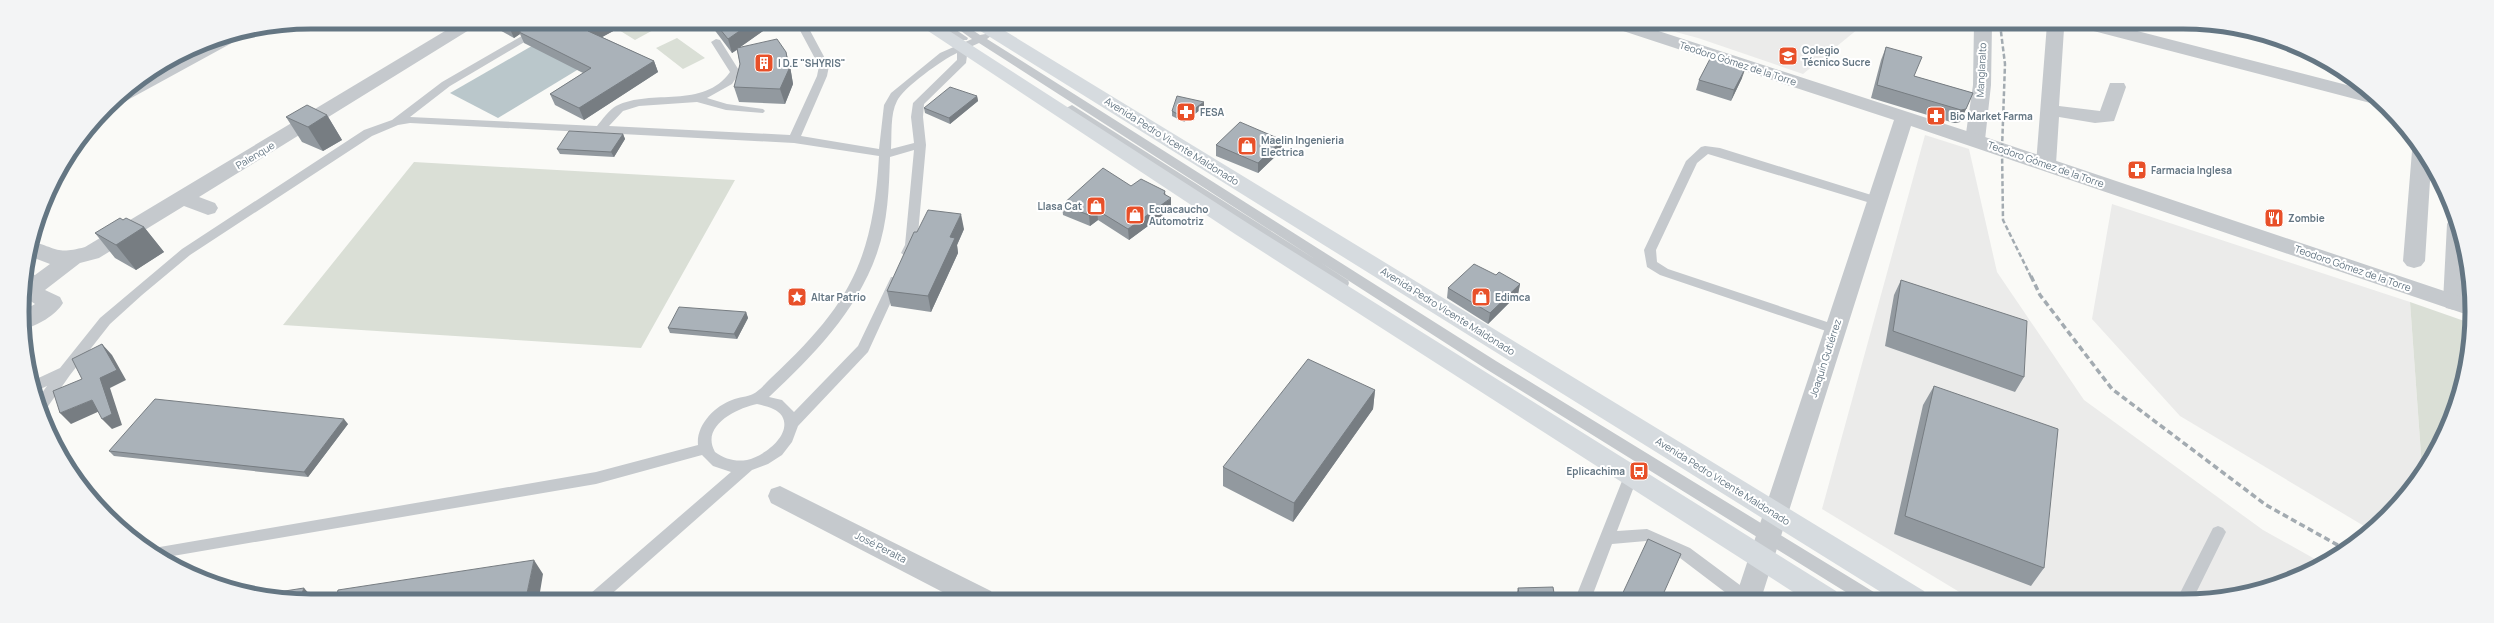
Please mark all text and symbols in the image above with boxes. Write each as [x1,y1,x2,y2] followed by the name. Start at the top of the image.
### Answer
[1678,37,1799,89] street label: Teodoro Gómez de la Torre
[1973,42,1989,98] street label: Manglaralto
[1802,43,1870,69] place label: Colegio Técnico Sucre
[1777,45,1799,67] school or university icon: Colegio Técnico Sucre
[753,52,775,74] building icon: I D.E "SHYRIS"
[778,56,845,70] place label: I D.E "SHYRIS"
[1102,94,1242,188] street label: Avenida Pedro Vicente Maldonado
[1175,101,1197,123] pharmacy icon: FESA
[1200,105,1225,119] place label: FESA
[1925,105,1947,127] pharmacy icon: Bio Market Farma
[1950,109,2033,123] place label: Bio Market Farma
[1261,133,1344,159] place label: Maelin Ingenieria Electrica
[1236,135,1258,157] shop icon: Maelin Ingenieria Electrica
[1986,137,2106,191] street label: Teodoro Gómez de la Torre
[233,138,277,172] street label: Palenque
[2126,159,2148,181] pharmacy icon: Farmacia Inglesa
[2151,163,2232,177] place label: Farmacia Inglesa
[1085,195,1107,217] shop icon: Llasa Cat
[1037,199,1082,213] place label: Llasa Cat
[1149,202,1209,228] place label: Ecuacaucho Automotriz
[1124,204,1146,226] shop icon: Ecuacaucho Automotriz
[2263,207,2285,229] restaurant icon: Zombie
[2288,211,2325,225] place label: Zombie
[2293,241,2413,295] street label: Teodoro Gómez de la Torre
[1378,264,1518,358] street label: Avenida Pedro Vicente Maldonado
[786,286,808,308] place icon: Altar Patrio
[1470,286,1492,308] shop icon: Edimca
[811,290,866,304] place label: Altar Patrio
[1495,290,1530,304] place label: Edimca
[1806,317,1844,399] street label: Joaquín Gutiérrez
[1653,434,1793,528] street label: Avenida Pedro Vicente Maldonado
[1628,460,1650,482] bus stop icon: Eplicachima
[1566,464,1625,478] place label: Eplicachima
[853,528,909,566] street label: José Peralta

